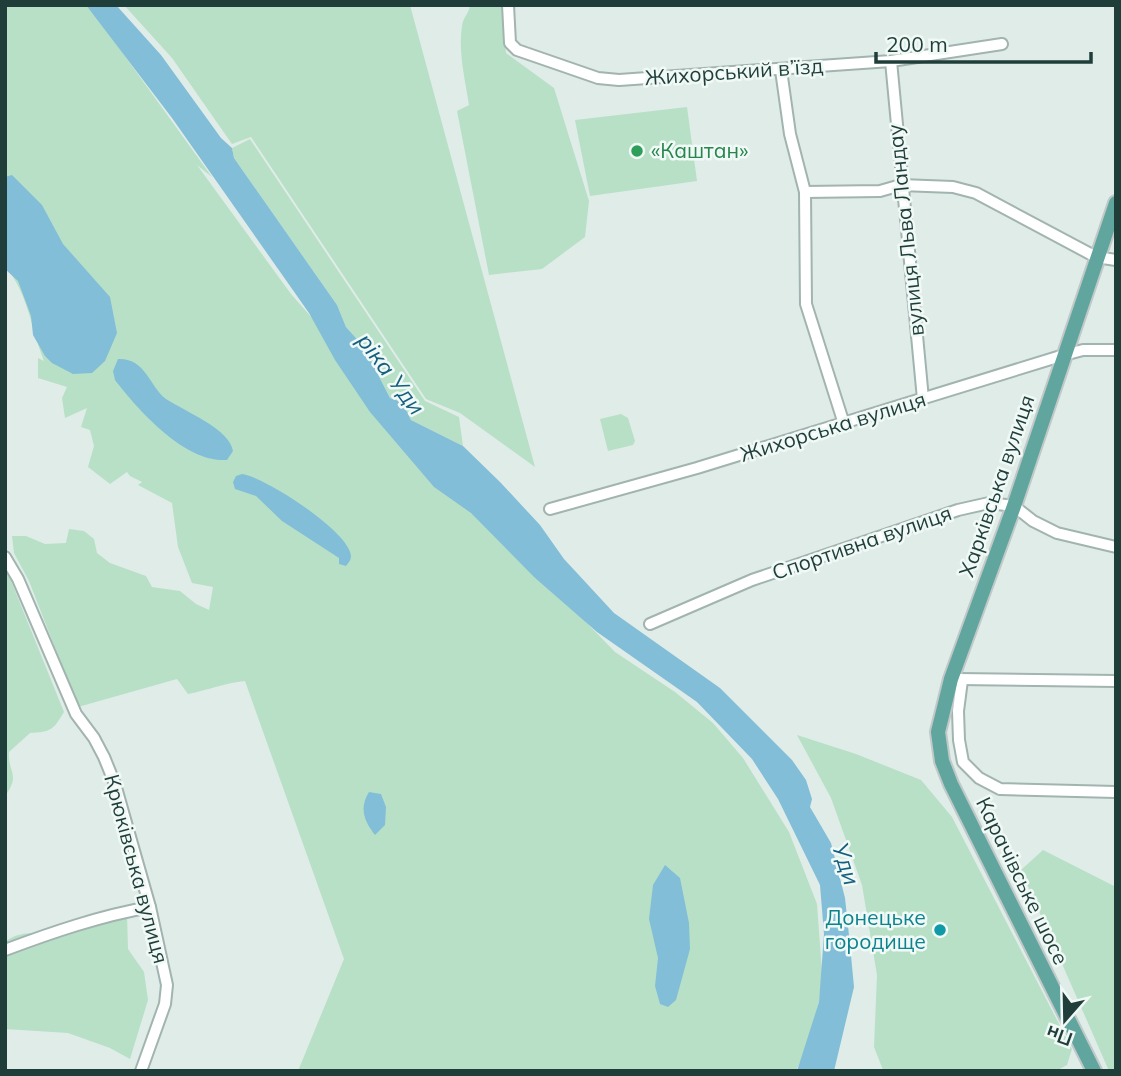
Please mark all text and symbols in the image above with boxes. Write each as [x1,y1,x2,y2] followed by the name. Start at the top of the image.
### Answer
[876,21,1091,65] scale bar
[886,31,948,57] text: 200 m
[644,52,824,90] street label: Жихорський в’їзд
[881,123,929,337] street label: вулиця Льва Ландау
[651,137,748,163] place label: «Каштан»
[629,143,645,159] marker: «Каштан»
[351,327,432,420] water label: ріка Уди
[737,385,929,467] street label: Жихорська вулиця
[953,391,1039,580] street label: Харківська вулиця
[769,499,955,585] street label: Спортивна вулиця
[99,771,175,966] street label: Крюківська вулиця
[971,793,1075,969] street label: Карачівське шосе
[826,839,867,889] water label: Уди
[825,904,926,954] place label: Донецьке городище
[932,922,948,938] marker: Донецьке городище
[1030,985,1100,1055] north arrow
[1043,1020,1076,1052] text: Пн

